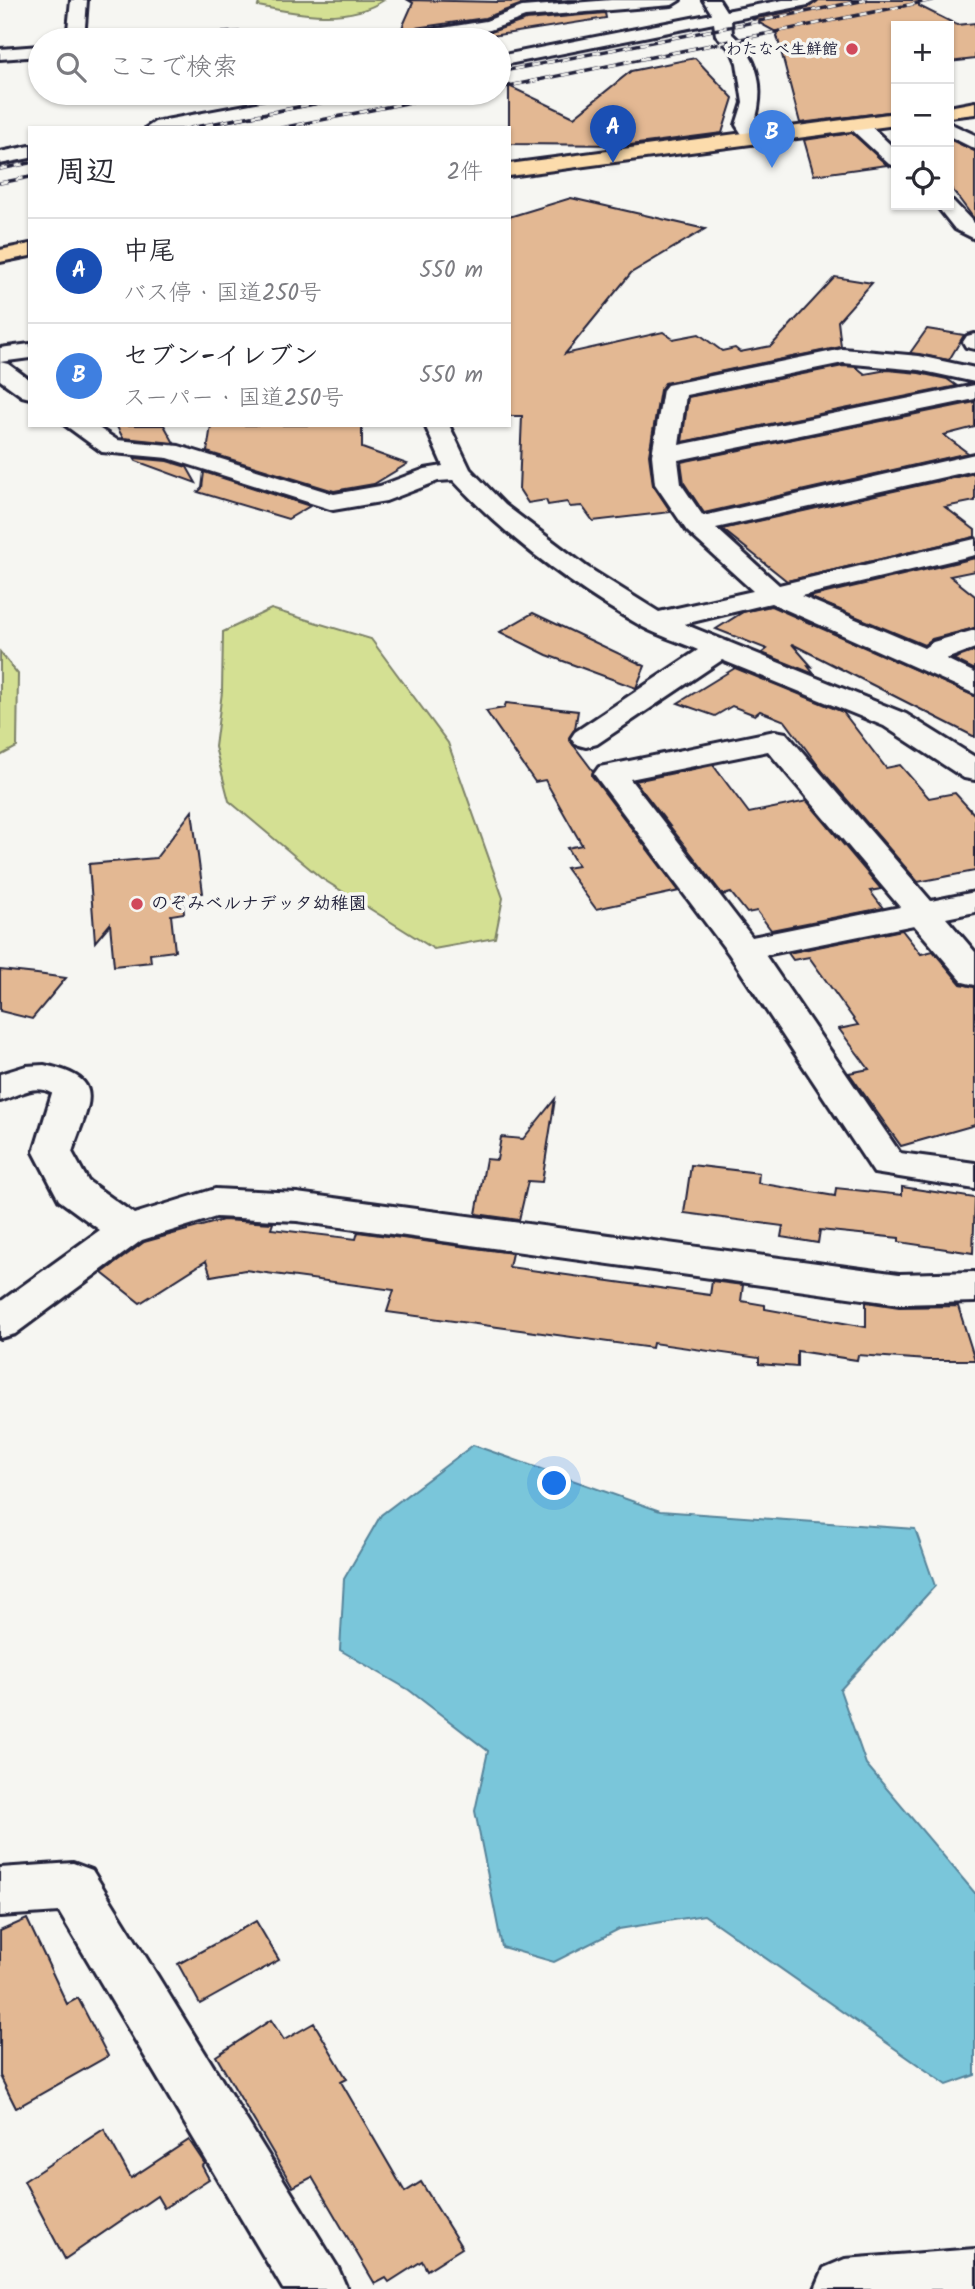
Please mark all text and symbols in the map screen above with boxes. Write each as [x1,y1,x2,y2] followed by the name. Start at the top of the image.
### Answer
[891,21,954,210] map controls
[891,21,954,84] button: +
[28,28,511,105] search box
[726,37,838,62] place label: わたなべ生鮮館
[844,41,860,57] marker: わたなべ生鮮館
[108,47,238,89] text: ここで検索
[52,48,90,86] icon: search
[891,84,954,147] button: −
[590,105,636,163] pin: A
[749,110,795,168] pin: B
[891,147,954,210] button: locate
[56,149,116,197] text: 周辺
[447,155,483,191] text: 2件
[123,231,175,273] text: 中尾
[72,253,86,289] text: A
[419,253,483,289] text: 550 m
[123,276,322,312] text: バス停 · 国道250号
[123,336,319,378] text: セブン-イレブン
[72,358,86,394] text: B
[419,358,483,394] text: 550 m
[123,381,344,417] text: スーパー · 国道250号
[151,890,367,919] place label: のぞみベルナデッタ幼稚園
[129,896,145,912] marker: のぞみベルナデッタ幼稚園
[537,1466,571,1500] your location

